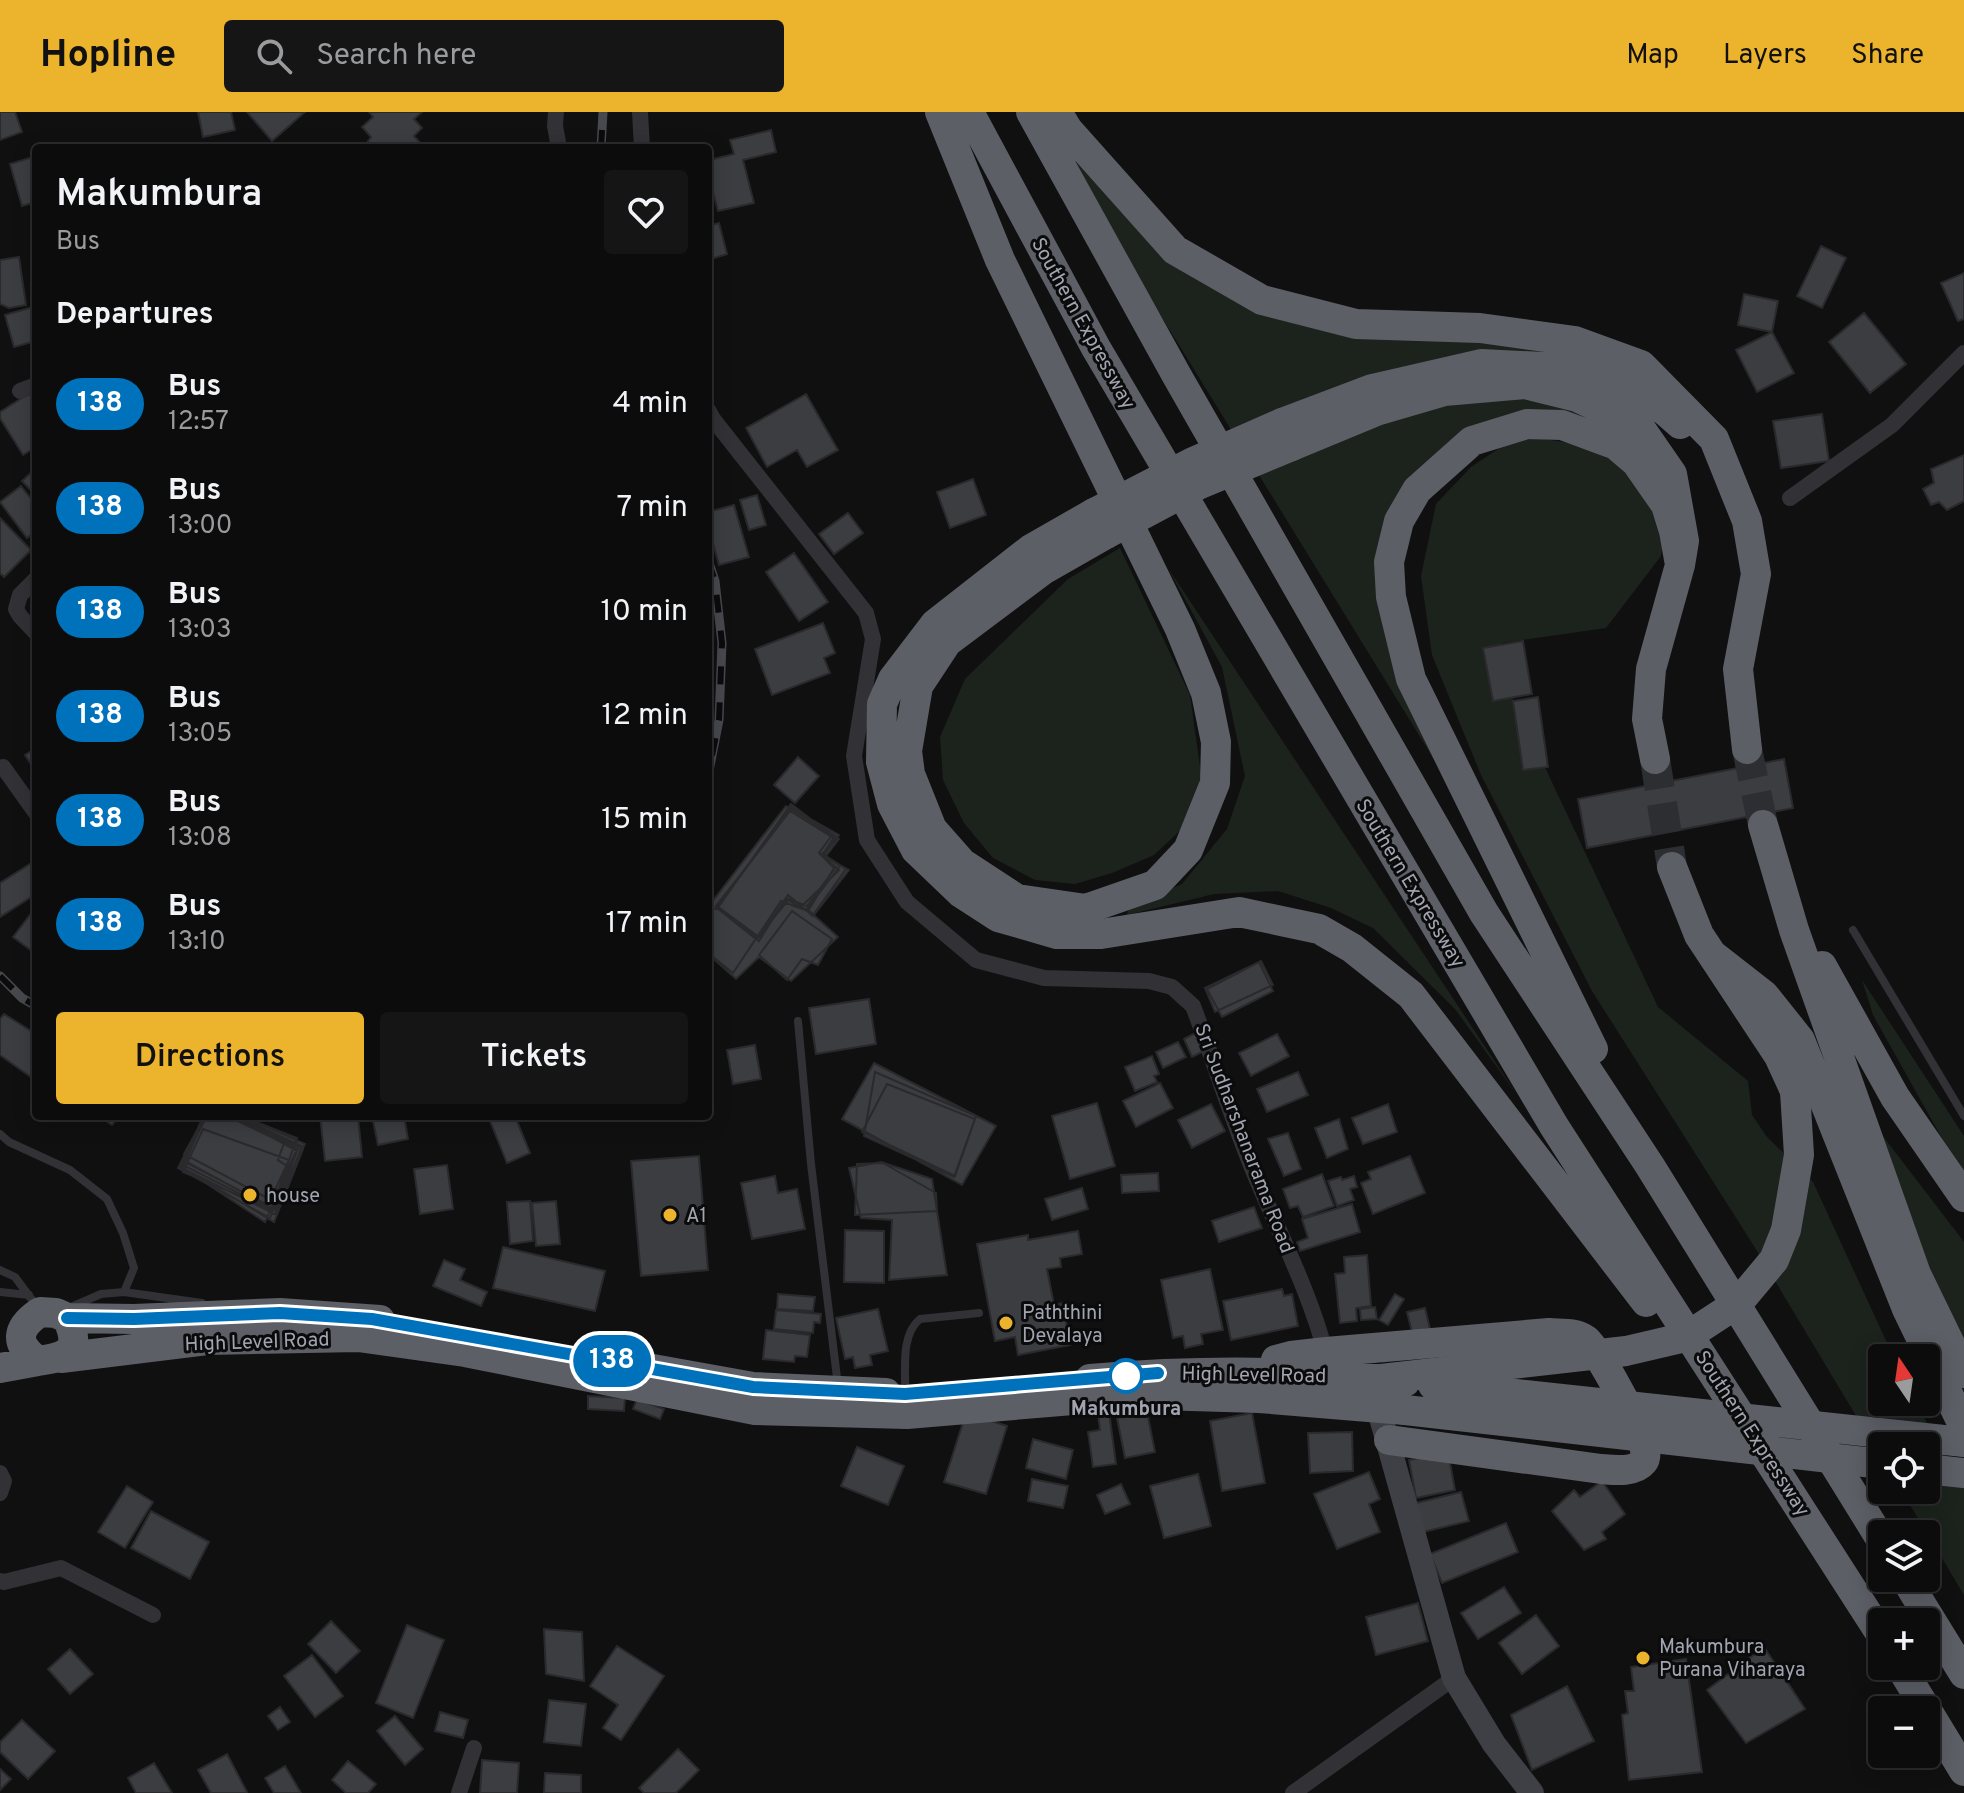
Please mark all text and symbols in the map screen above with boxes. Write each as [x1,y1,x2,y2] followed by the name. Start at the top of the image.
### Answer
[224,20,784,92] search box
[40,32,176,81] text: Hopline
[252,34,296,78] icon: search
[316,38,477,75] text: Search here
[1626,38,1679,74] text: Map
[1723,38,1807,74] text: Layers
[1851,38,1924,74] text: Share
[604,170,688,254] button: heart
[56,171,262,220] text: Makumbura
[56,226,100,259] text: Bus
[1024,233,1140,414] street label: Southern Expressway
[56,297,214,334] text: Departures
[168,369,221,406] text: Bus
[77,386,123,422] text: 138
[612,386,688,423] text: 4 min
[168,406,229,439] text: 12:57
[168,473,221,510] text: Bus
[77,490,123,526] text: 138
[617,490,688,527] text: 7 min
[168,510,232,543] text: 13:00
[168,577,221,614] text: Bus
[77,594,123,630] text: 138
[601,594,688,631] text: 10 min
[168,614,232,647] text: 13:03
[168,681,221,718] text: Bus
[77,698,123,734] text: 138
[601,698,688,735] text: 12 min
[168,718,232,751] text: 13:05
[168,785,221,822] text: Bus
[1349,795,1470,973] street label: Southern Expressway
[77,802,123,838] text: 138
[601,802,688,839] text: 15 min
[168,822,232,855] text: 13:08
[168,889,221,926] text: Bus
[77,906,123,942] text: 138
[605,906,688,943] text: 17 min
[168,926,226,959] text: 13:10
[56,1012,364,1104] button: Directions
[380,1012,688,1104] button: Tickets
[1187,1020,1299,1257] street label: Sri Sudharshanarama Road
[266,1184,320,1210] place label: house
[241,1186,259,1204] marker: house
[686,1204,707,1230] place label: A1
[661,1206,679,1224] marker: A1
[1022,1301,1103,1350] place label: Paththini Devalaya
[997,1314,1015,1332] marker: Paththini Devalaya
[184,1327,330,1359] street label: High Level Road
[566,1335,658,1387] line badge: 138
[589,1343,635,1379] text: 138
[1868,1344,1940,1416] north arrow
[1868,1344,1940,1768] map controls
[1688,1346,1815,1522] street label: Southern Expressway
[1109,1359,1143,1393] marker: Makumbura
[1181,1362,1327,1390] street label: High Level Road
[1071,1397,1181,1423] place label: Makumbura
[1868,1432,1940,1504] button: locate
[1868,1520,1940,1592] button: layers
[1868,1608,1940,1680] button: +
[1659,1635,1805,1684] place label: Makumbura Purana Viharaya
[1634,1649,1652,1667] marker: Makumbura Purana Viharaya
[1868,1696,1940,1768] button: −

